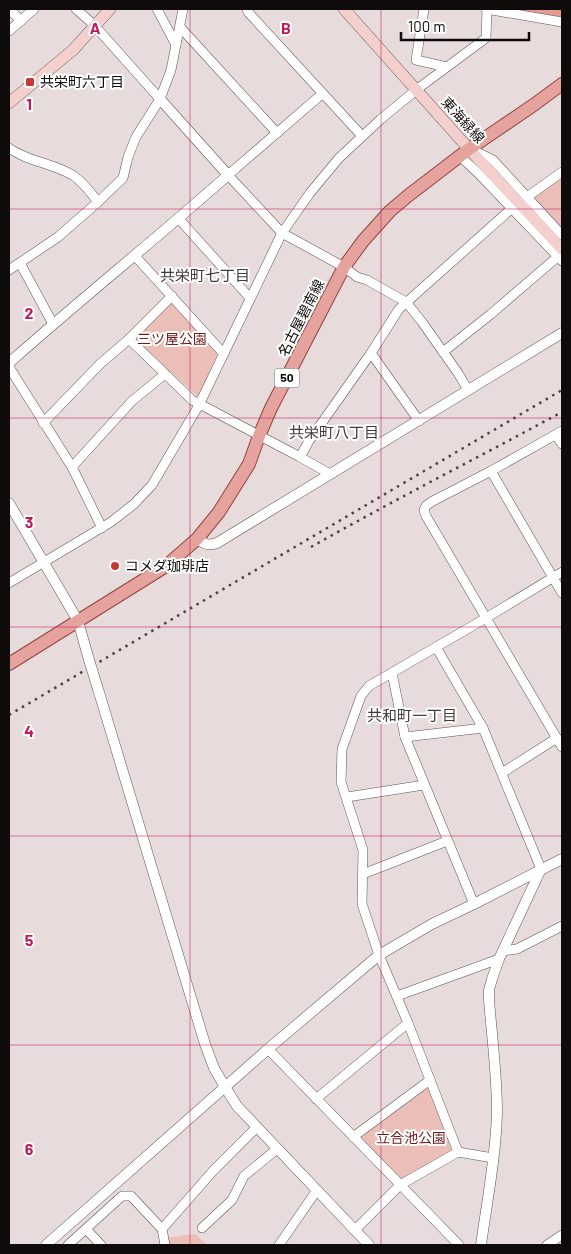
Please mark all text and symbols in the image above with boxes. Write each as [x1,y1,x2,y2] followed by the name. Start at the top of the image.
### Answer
[401,10,528,42] scale bar
[408,17,446,35] text: 100 m
[90,18,101,37] text: A
[281,18,291,37] text: B
[40,73,124,90] place label: 共栄町六丁目
[24,76,36,88] marker: 共栄町六丁目
[438,93,488,146] street label: 東海緑線
[26,94,32,113] text: 1
[160,266,250,284] district label: 共栄町七丁目
[274,276,327,359] street label: 名古屋碧南線
[25,303,34,322] text: 2
[137,330,207,347] park label: 三ツ屋公園
[274,368,300,388] road number: 50
[289,423,379,441] district label: 共栄町八丁目
[25,512,33,531] text: 3
[125,557,209,574] place label: コメダ珈琲店
[109,560,121,572] marker: コメダ珈琲店
[367,706,457,724] district label: 共和町一丁目
[24,721,34,740] text: 4
[25,930,34,949] text: 5
[376,1129,446,1146] park label: 立合池公園
[25,1139,34,1158] text: 6

